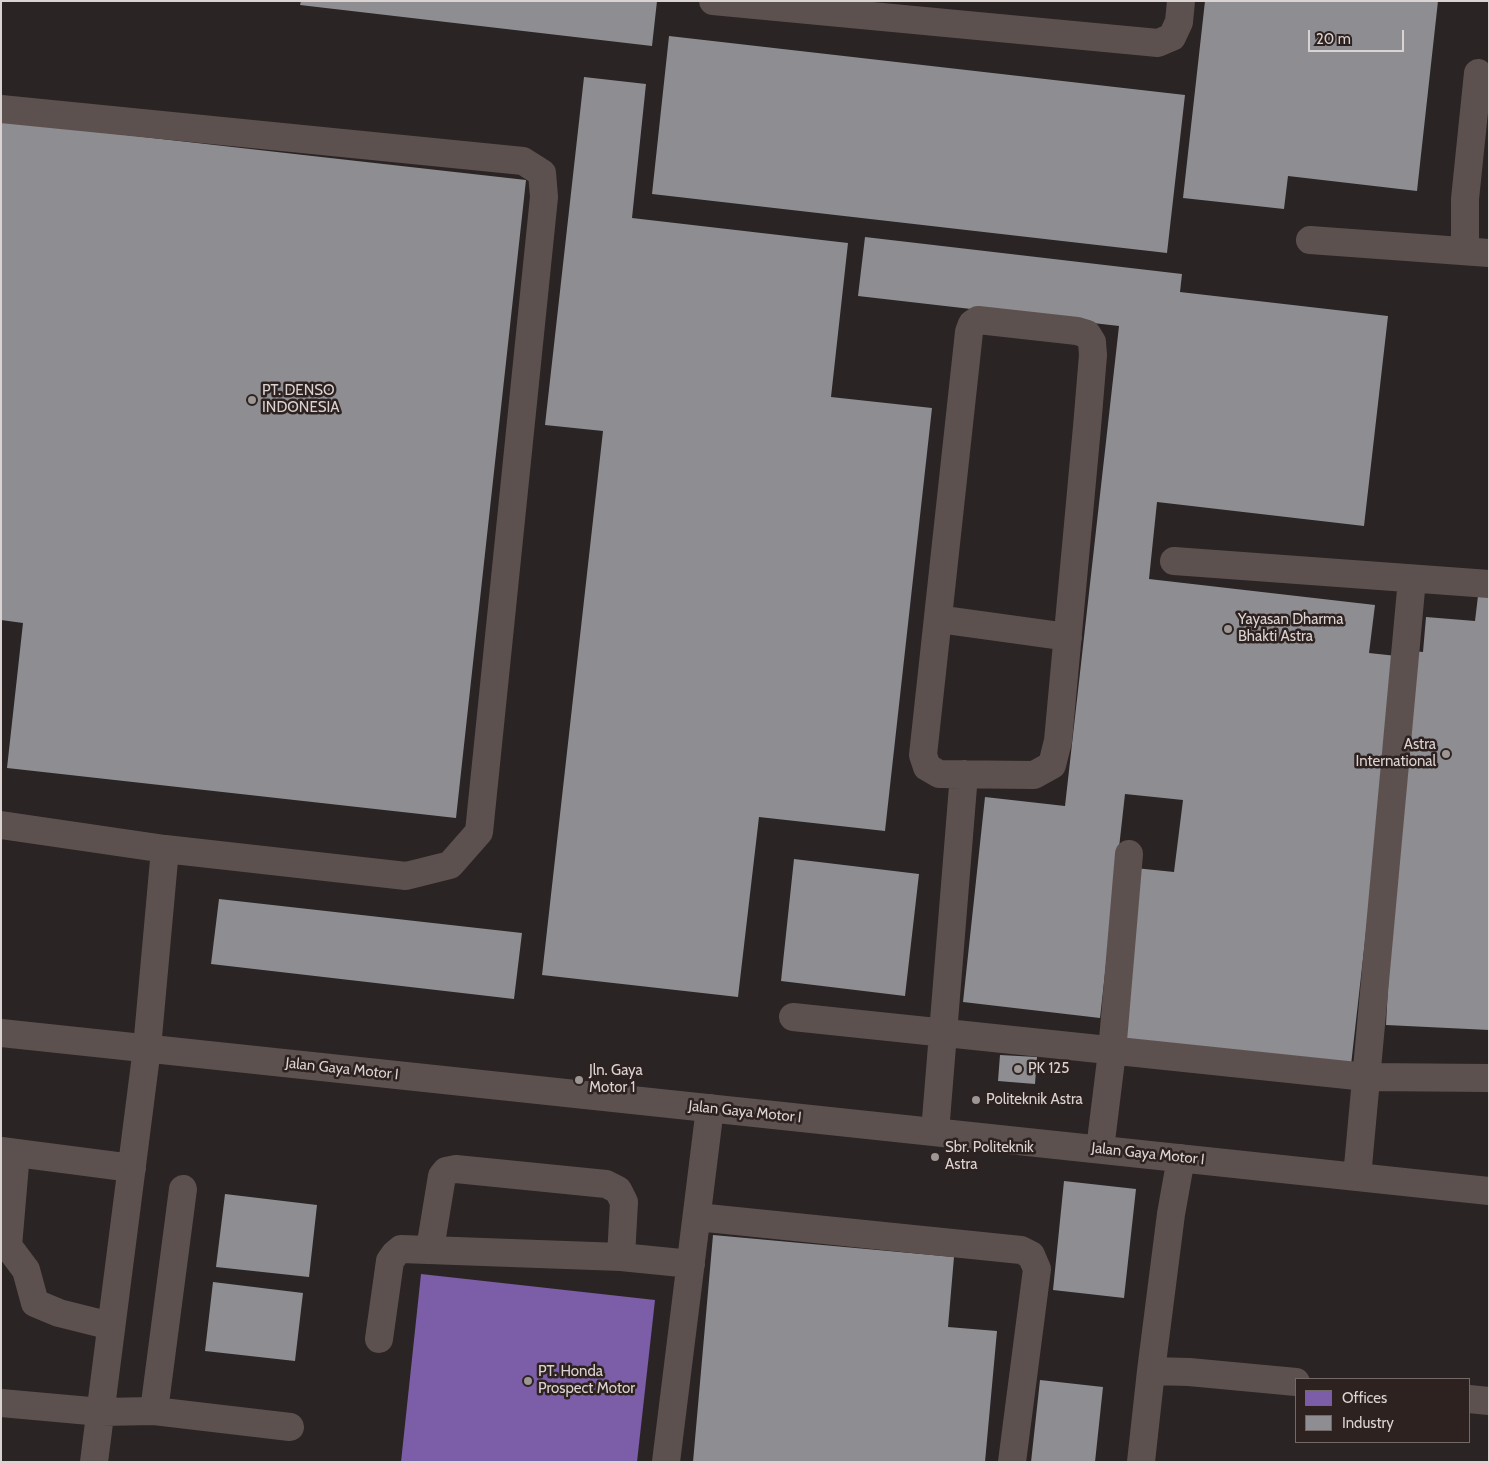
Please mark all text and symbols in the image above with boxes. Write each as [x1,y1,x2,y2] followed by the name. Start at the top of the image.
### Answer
[1310,20,1406,52] scale bar
[1316,30,1351,48] text: 20 m
[262,382,340,417] place label: PT. DENSO INDONESIA
[246,394,258,406] marker: PT. DENSO INDONESIA
[1238,611,1343,646] place label: Yayasan Dharma Bhakti Astra
[1222,623,1234,635] marker: Yayasan Dharma Bhakti Astra
[1356,736,1436,771] place label: Astra International
[1440,748,1452,760] marker: Astra International
[284,1054,400,1084] street label: Jalan Gaya Motor I
[1028,1060,1069,1078] place label: PK 125
[589,1062,643,1097] place label: Jln. Gaya Motor 1
[1012,1063,1024,1075] marker: PK 125
[573,1074,585,1086] marker: Jln. Gaya Motor 1
[986,1091,1083,1109] place label: Politeknik Astra
[970,1094,982,1106] marker: Politeknik Astra
[687,1097,803,1127] street label: Jalan Gaya Motor I
[945,1139,1034,1174] place label: Sbr. Politeknik Astra
[1090,1139,1206,1169] street label: Jalan Gaya Motor I
[929,1151,941,1163] marker: Sbr. Politeknik Astra
[538,1363,635,1398] place label: PT. Honda Prospect Motor
[522,1375,534,1387] marker: PT. Honda Prospect Motor
[1295,1378,1470,1443] legend
[1342,1389,1387,1407] text: Offices
[1342,1414,1394,1432] text: Industry

